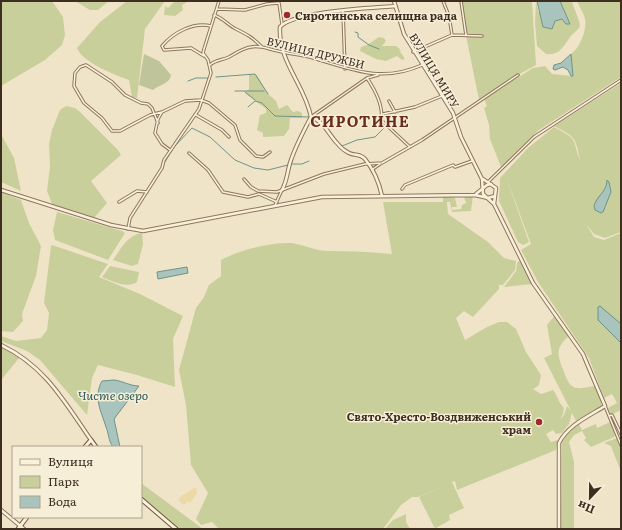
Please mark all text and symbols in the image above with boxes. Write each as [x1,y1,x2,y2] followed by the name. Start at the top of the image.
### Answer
[295,7,458,23] place label: Сиротинська селищна рада
[282,10,292,20] marker: Сиротинська селищна рада
[406,29,464,111] street label: ВУЛИЦЯ МИРУ
[265,32,367,72] street label: ВУЛИЦЯ ДРУЖБИ
[310,109,410,132] district label: СИРОТИНЕ
[78,386,148,404] water label: Чисте озеро
[347,408,531,437] place label: Свято-Хресто-Воздвиженський храм
[534,417,544,427] marker: Свято-Хресто-Воздвиженський храм
[12,446,142,518] legend
[48,452,93,470] text: Вулиця
[48,472,79,490] text: Парк
[570,478,610,518] north arrow
[48,492,77,510] text: Вода
[575,497,597,519] text: Пн

